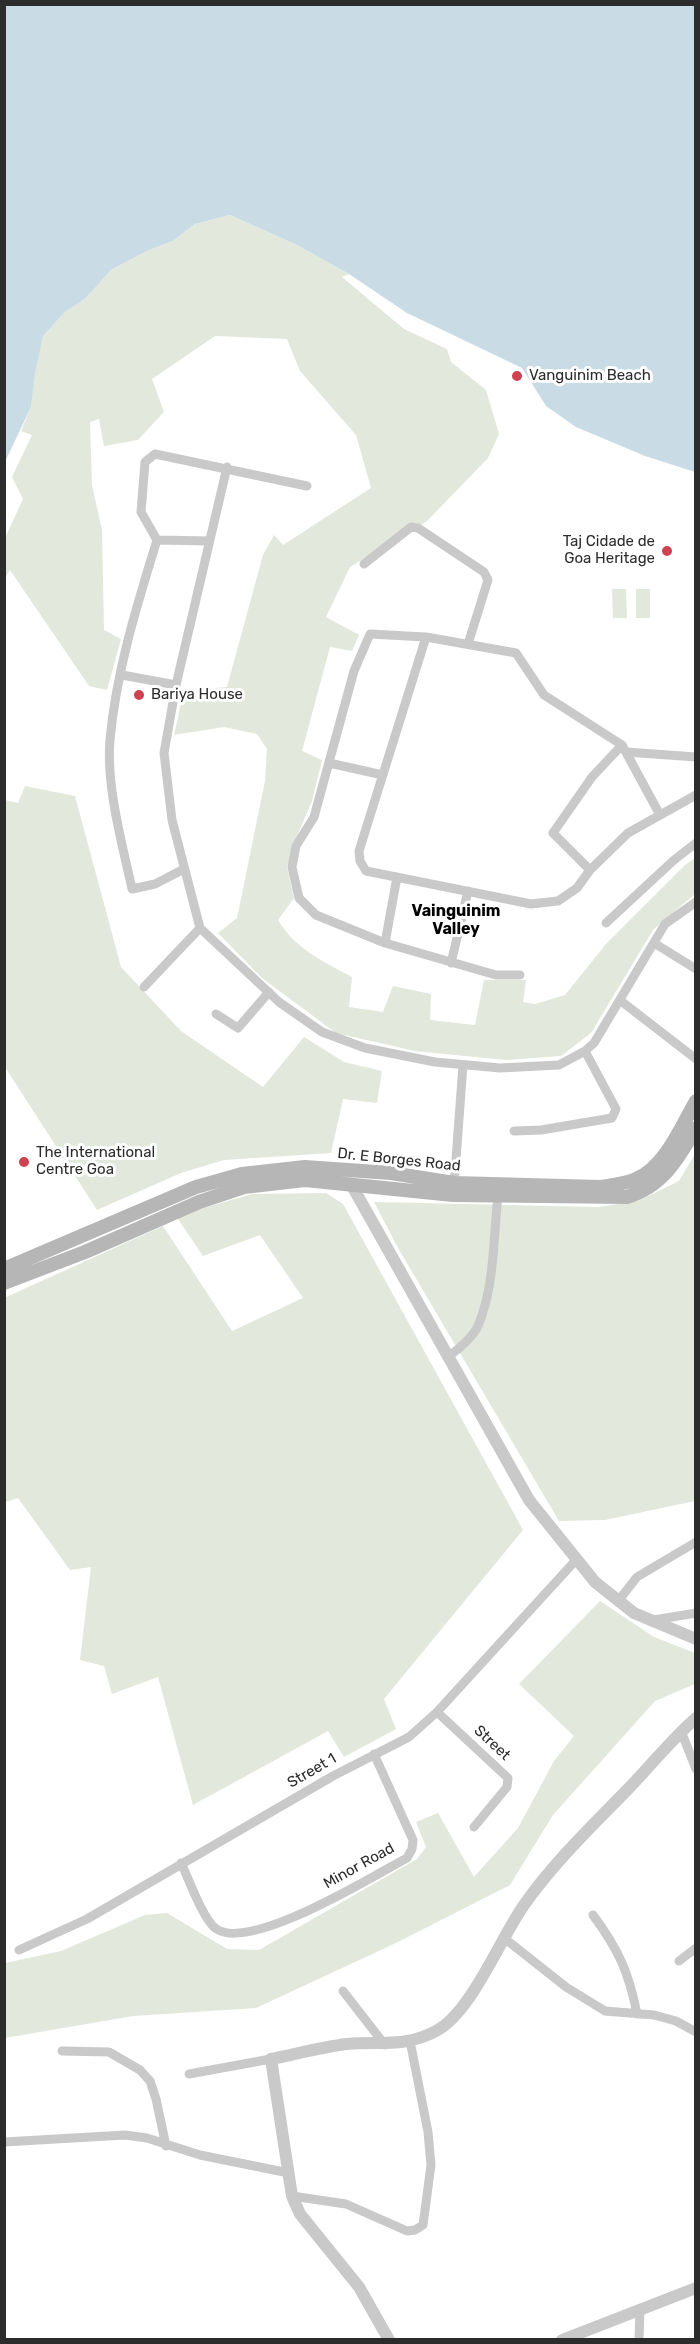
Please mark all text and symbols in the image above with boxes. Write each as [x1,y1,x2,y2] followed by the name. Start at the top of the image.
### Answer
[529,367,651,385] place label: Vanguinim Beach
[510,369,524,383] marker: Vanguinim Beach
[563,533,655,568] place label: Taj Cidade de Goa Heritage
[660,544,674,558] marker: Taj Cidade de Goa Heritage
[151,686,243,704] place label: Bariya House
[132,688,146,702] marker: Bariya House
[412,901,500,939] district label: Vainguinim Valley
[36,1144,155,1179] place label: The International Centre Goa
[336,1145,462,1175] street label: Dr. E Borges Road
[17,1155,31,1169] marker: The International Centre Goa
[470,1722,514,1764] street label: Street
[284,1750,340,1792] street label: Street 1
[320,1839,398,1893] street label: Minor Road

